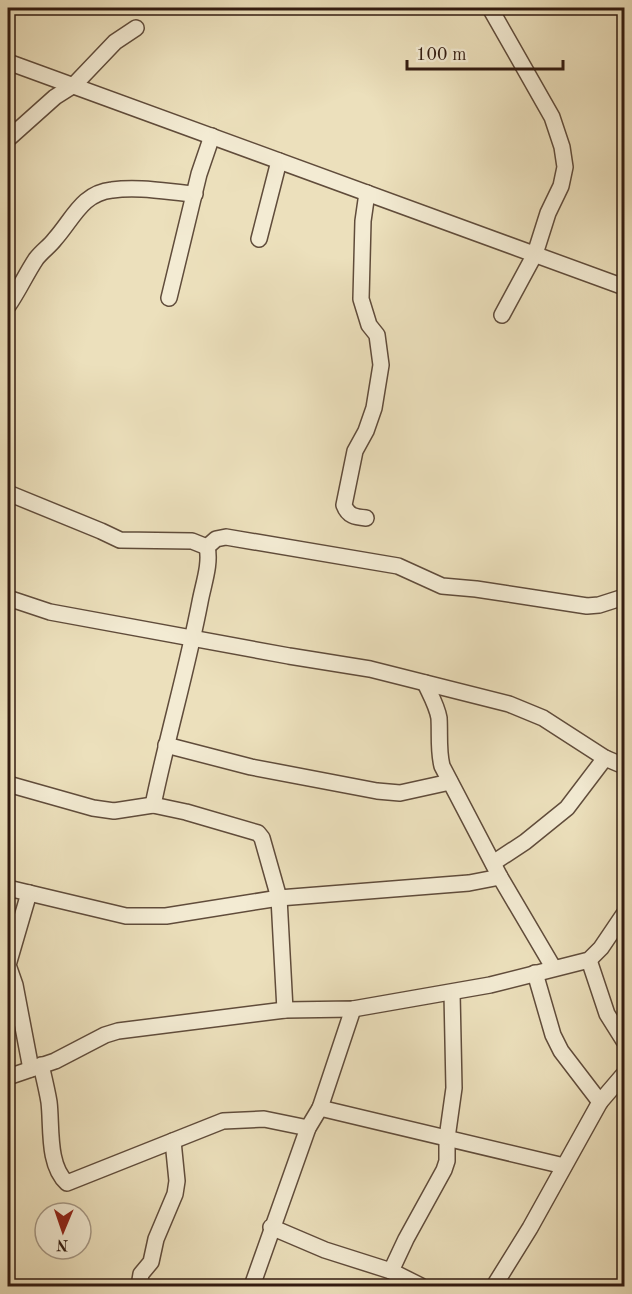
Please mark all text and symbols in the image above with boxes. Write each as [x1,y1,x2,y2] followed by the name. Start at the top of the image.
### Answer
[407,33,563,71] scale bar
[416,46,467,64] text: 100 m
[33,1201,93,1261] north arrow
[55,1236,69,1252] text: N

